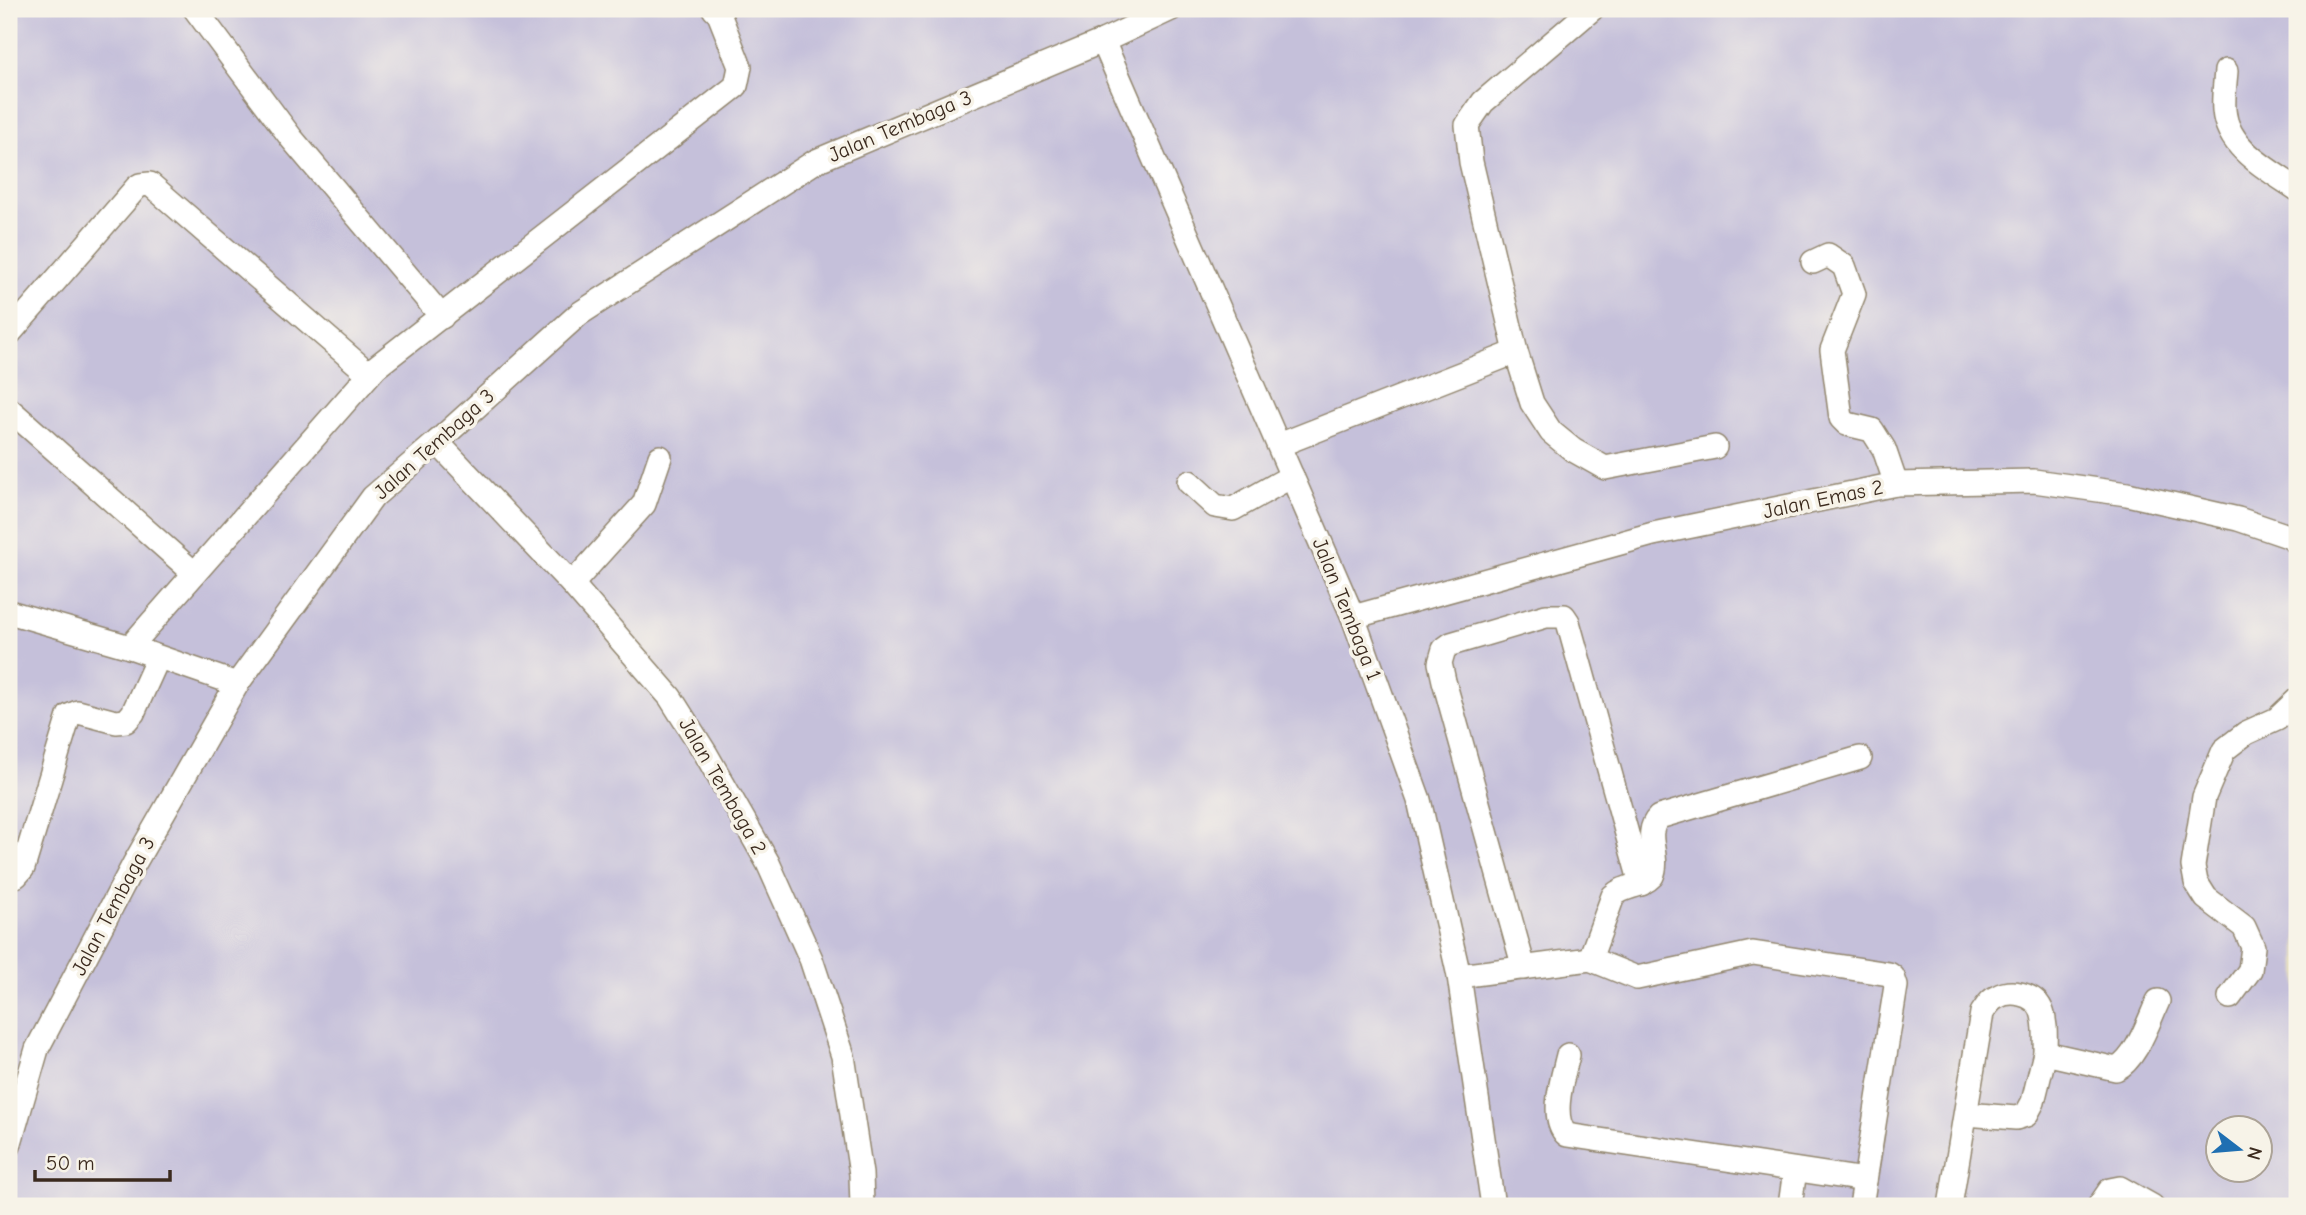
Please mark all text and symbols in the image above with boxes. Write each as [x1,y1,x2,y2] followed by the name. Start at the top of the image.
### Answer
[825,85,975,167] street label: Jalan Tembaga 3
[369,384,499,504] street label: Jalan Tembaga 3
[1761,475,1885,523] street label: Jalan Emas 2
[1308,534,1386,684] street label: Jalan Tembaga 1
[674,713,772,859] street label: Jalan Tembaga 2
[66,833,160,979] street label: Jalan Tembaga 3
[2204,1114,2274,1184] north arrow
[35,1138,170,1182] scale bar
[2242,1144,2267,1162] text: N
[46,1151,95,1175] text: 50 m

